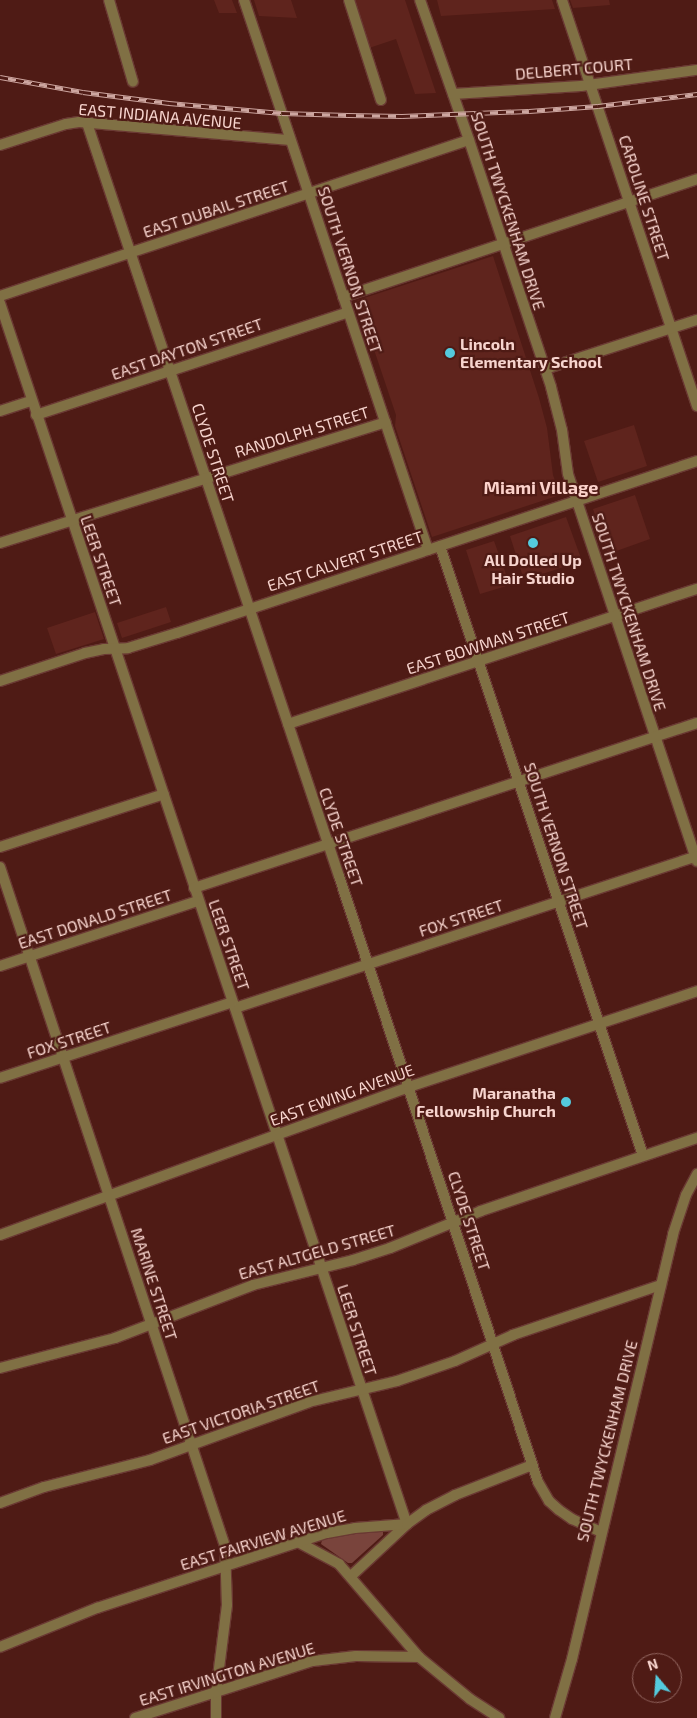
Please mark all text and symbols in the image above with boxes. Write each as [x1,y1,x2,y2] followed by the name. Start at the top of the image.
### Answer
[514,54,634,84] street label: DELBERT COURT
[77,99,243,133] street label: EAST INDIANA AVENUE
[467,109,549,313] street label: SOUTH TWYCKENHAM DRIVE
[615,133,673,263] street label: CAROLINE STREET
[140,176,292,242] street label: EAST DUBAIL STREET
[314,184,386,356] street label: SOUTH VERNON STREET
[108,314,266,384] street label: EAST DAYTON STREET
[460,334,603,372] place label: Lincoln Elementary School
[444,347,456,359] marker: Lincoln Elementary School
[188,401,238,505] street label: CLYDE STREET
[232,402,372,462] street label: RANDOLPH STREET
[483,476,599,498] district label: Miami Village
[588,510,670,714] street label: SOUTH TWYCKENHAM DRIVE
[76,513,126,609] street label: LEER STREET
[264,527,426,595] street label: EAST CALVERT STREET
[527,537,539,549] marker: All Dolled Up Hair Studio
[484,550,582,588] place label: All Dolled Up Hair Studio
[404,607,572,679] street label: EAST BOWMAN STREET
[520,760,592,932] street label: SOUTH VERNON STREET
[315,785,367,889] street label: CLYDE STREET
[15,885,175,953] street label: EAST DONALD STREET
[416,895,506,941] street label: FOX STREET
[204,897,254,993] street label: LEER STREET
[24,1017,114,1063] street label: FOX STREET
[267,1060,417,1130] street label: EAST EWING AVENUE
[416,1083,556,1121] place label: Maranatha Fellowship Church
[560,1096,572,1108] marker: Maranatha Fellowship Church
[444,1169,494,1273] street label: CLYDE STREET
[236,1220,398,1284] street label: EAST ALTGELD STREET
[127,1225,181,1343] street label: MARINE STREET
[333,1282,381,1378] street label: LEER STREET
[573,1338,641,1544] street label: SOUTH TWYCKENHAM DRIVE
[159,1376,323,1448] street label: EAST VICTORIA STREET
[177,1506,349,1574] street label: EAST FAIRVIEW AVENUE
[136,1638,318,1710] street label: EAST IRVINGTON AVENUE
[632,1653,682,1703] north arrow
[645,1655,660,1674] text: N

